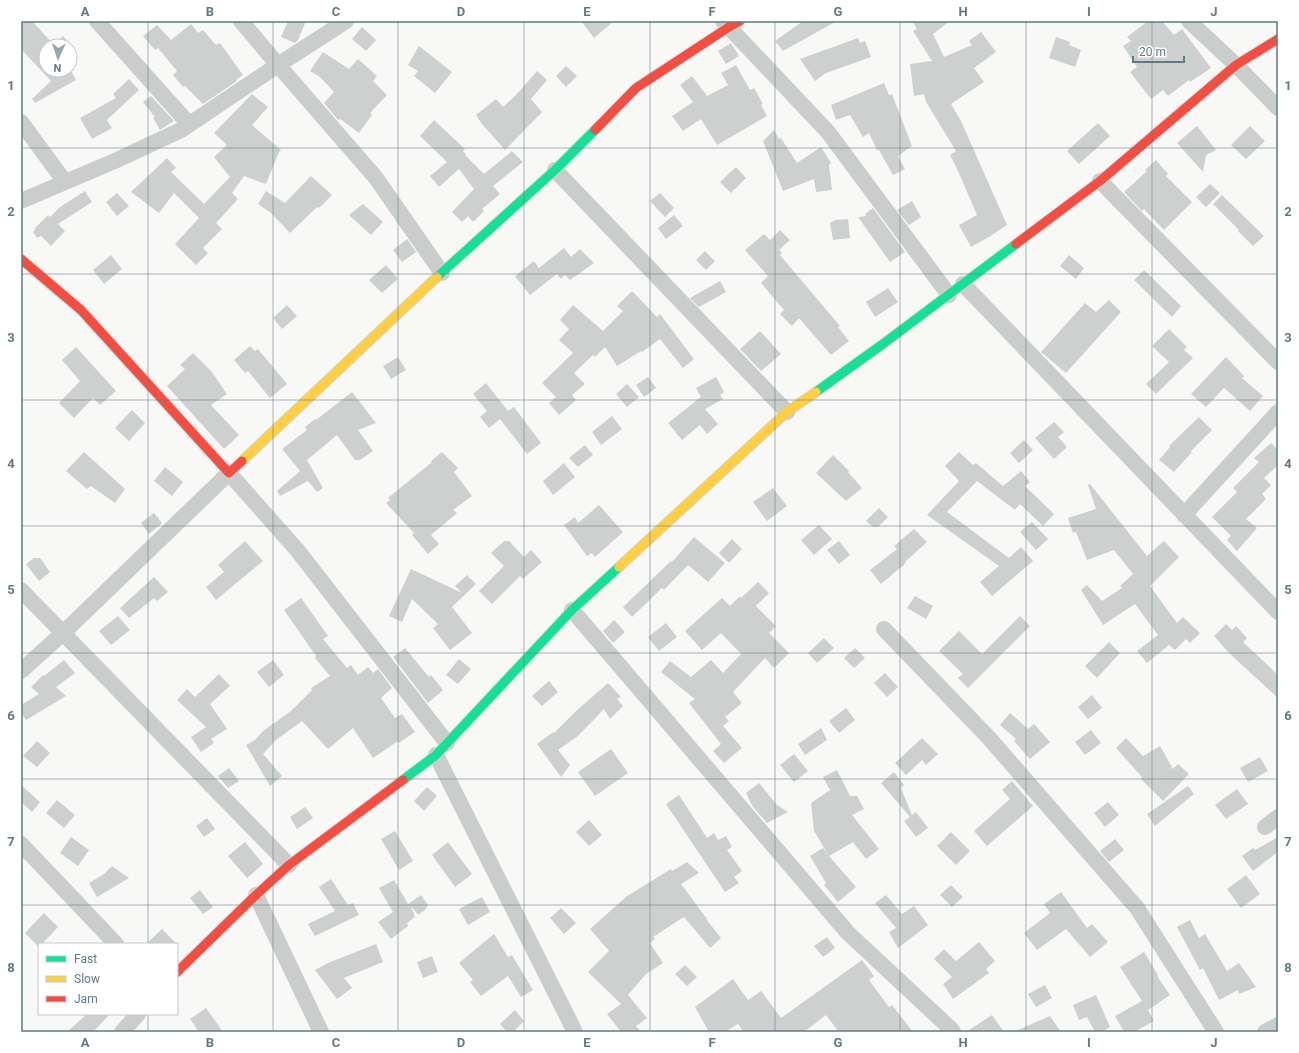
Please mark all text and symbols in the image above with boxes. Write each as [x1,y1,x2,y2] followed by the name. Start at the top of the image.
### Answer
[81,4,90,19] text: A
[206,4,214,19] text: B
[332,4,341,19] text: C
[457,4,465,19] text: D
[583,4,591,19] text: E
[708,4,716,19] text: F
[834,4,843,19] text: G
[958,4,968,19] text: H
[1087,4,1091,19] text: I
[1210,4,1218,19] text: J
[38,38,78,78] north arrow
[1133,38,1184,64] scale bar
[1139,45,1166,59] text: 20 m
[53,61,62,74] text: N
[7,78,15,93] text: 1
[1284,78,1292,93] text: 1
[7,204,15,219] text: 2
[1284,204,1292,219] text: 2
[7,330,15,345] text: 3
[1284,330,1292,345] text: 3
[7,456,15,471] text: 4
[1284,456,1292,471] text: 4
[7,582,15,597] text: 5
[1284,582,1292,597] text: 5
[7,708,15,723] text: 6
[1284,708,1292,723] text: 6
[7,834,15,849] text: 7
[1284,834,1292,849] text: 7
[38,943,178,1015] legend
[74,952,97,966] text: Fast
[7,960,15,975] text: 8
[1284,960,1292,975] text: 8
[74,972,100,986] text: Slow
[74,992,98,1006] text: Jam
[81,1035,90,1050] text: A
[206,1035,214,1050] text: B
[332,1035,341,1050] text: C
[457,1035,465,1050] text: D
[583,1035,591,1050] text: E
[708,1035,716,1050] text: F
[834,1035,843,1050] text: G
[958,1035,968,1050] text: H
[1087,1035,1091,1050] text: I
[1210,1035,1218,1050] text: J

